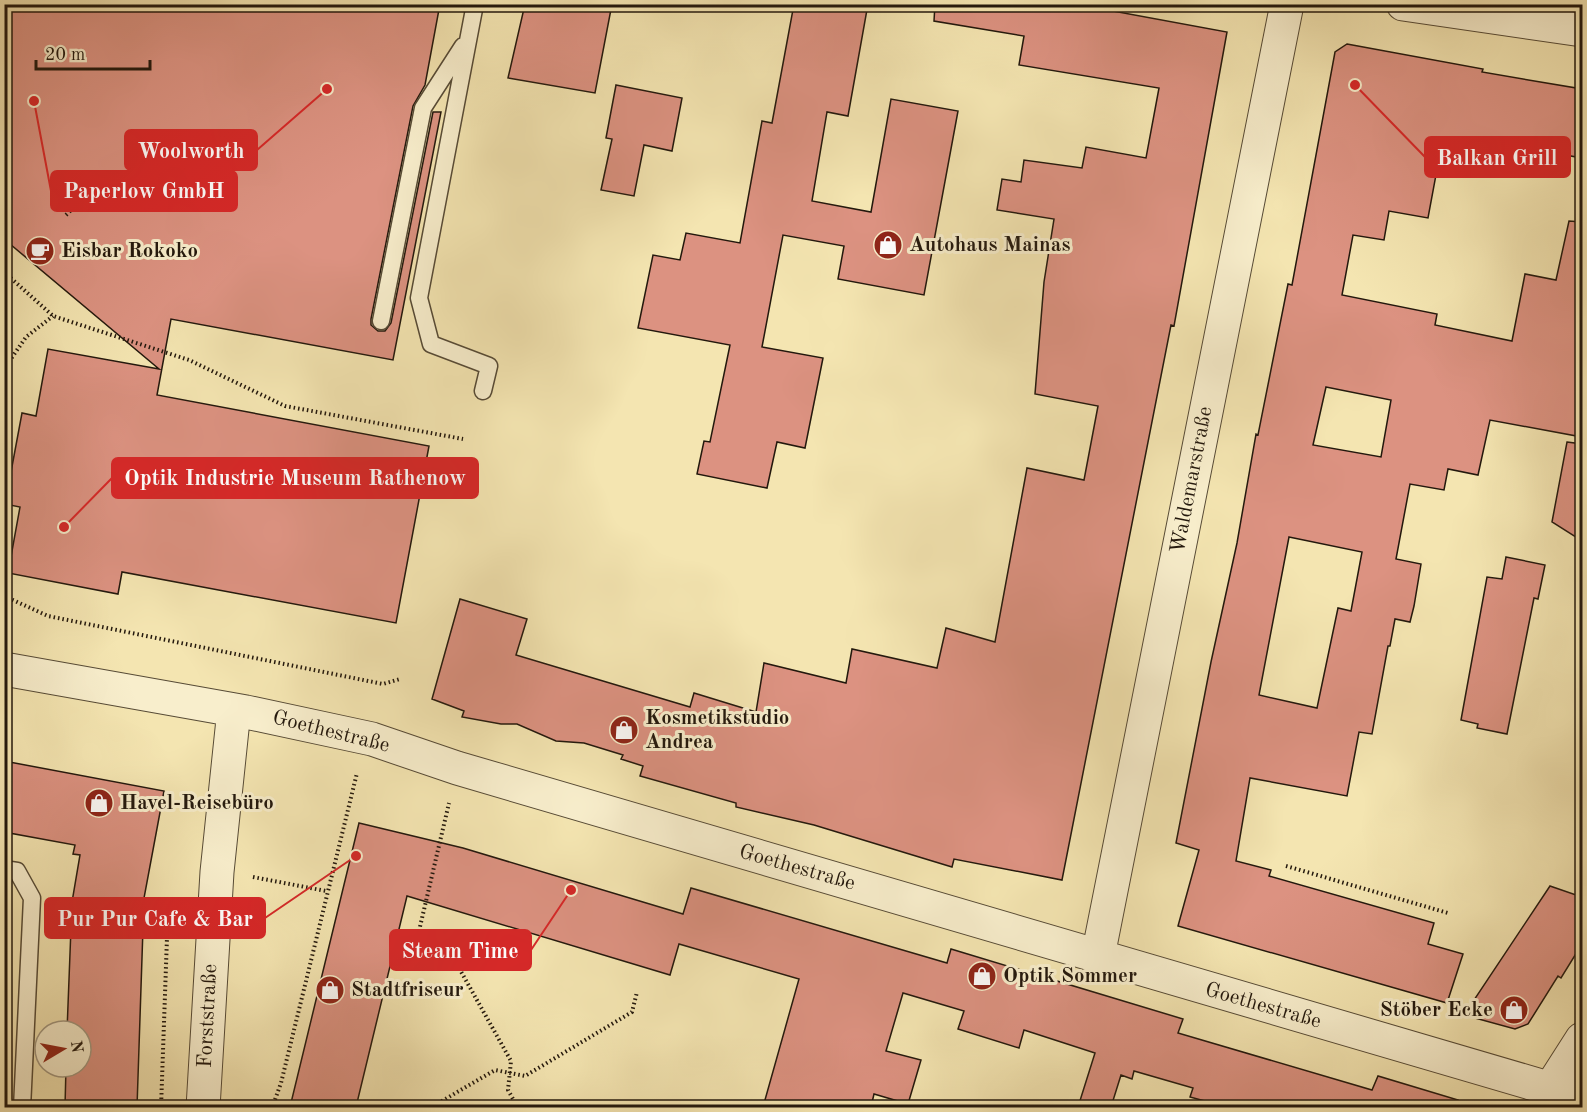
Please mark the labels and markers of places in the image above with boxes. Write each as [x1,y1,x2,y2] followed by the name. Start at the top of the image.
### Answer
[125,130,257,170] callout: Woolworth
[1425,137,1570,177] callout: Balkan Grill
[51,171,237,211] callout: Paperlow GmbH
[872,229,904,261] shop icon: Autohaus Mainas
[24,235,56,267] cafe icon: Eisbar Rokoko
[909,235,1070,256] place label: Autohaus Mainas
[61,241,198,262] place label: Eisbar Rokoko
[112,458,478,498] callout: Optik Industrie Museum Rathenow
[645,708,789,753] place label: Kosmetikstudio Andrea
[608,714,640,746] shop icon: Kosmetikstudio Andrea
[83,787,115,819] shop icon: Havel-Reisebüro
[120,793,274,814] place label: Havel-Reisebüro
[45,898,265,938] callout: Pur Pur Cafe & Bar
[390,930,531,970] callout: Steam Time
[966,960,998,992] shop icon: Optik Sommer
[1003,966,1137,987] place label: Optik Sommer
[314,974,346,1006] shop icon: Stadtfriseur
[351,980,464,1001] place label: Stadtfriseur
[1498,994,1530,1026] shop icon: Stöber Ecke
[1380,1000,1493,1021] place label: Stöber Ecke

